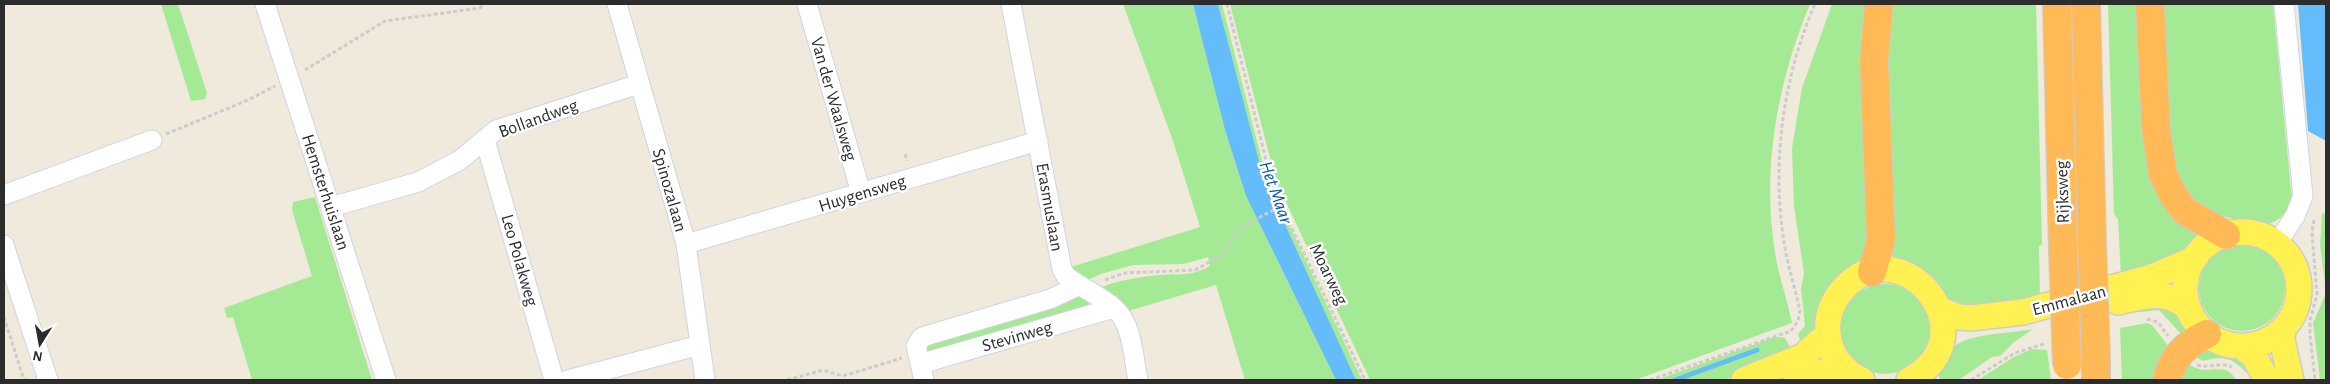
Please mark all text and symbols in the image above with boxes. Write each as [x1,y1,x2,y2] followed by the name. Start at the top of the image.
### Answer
[807,35,859,163] street label: Van der Waalsweg
[496,96,580,142] street label: Bollandweg
[298,132,352,252] street label: Hemsterhuislaan
[649,147,690,234] street label: Spinozalaan
[1256,159,1296,227] water label: Het Maar
[2053,160,2073,224] street label: Rijksweg
[1032,162,1066,253] street label: Erasmuslaan
[817,172,908,216] street label: Huygensweg
[497,212,541,308] street label: Leo Polakweg
[1306,241,1351,308] street label: Moarweg
[2030,282,2108,319] street label: Emmalaan
[980,318,1055,356] street label: Stevinweg
[15,319,65,369] north arrow
[32,348,44,364] text: N

